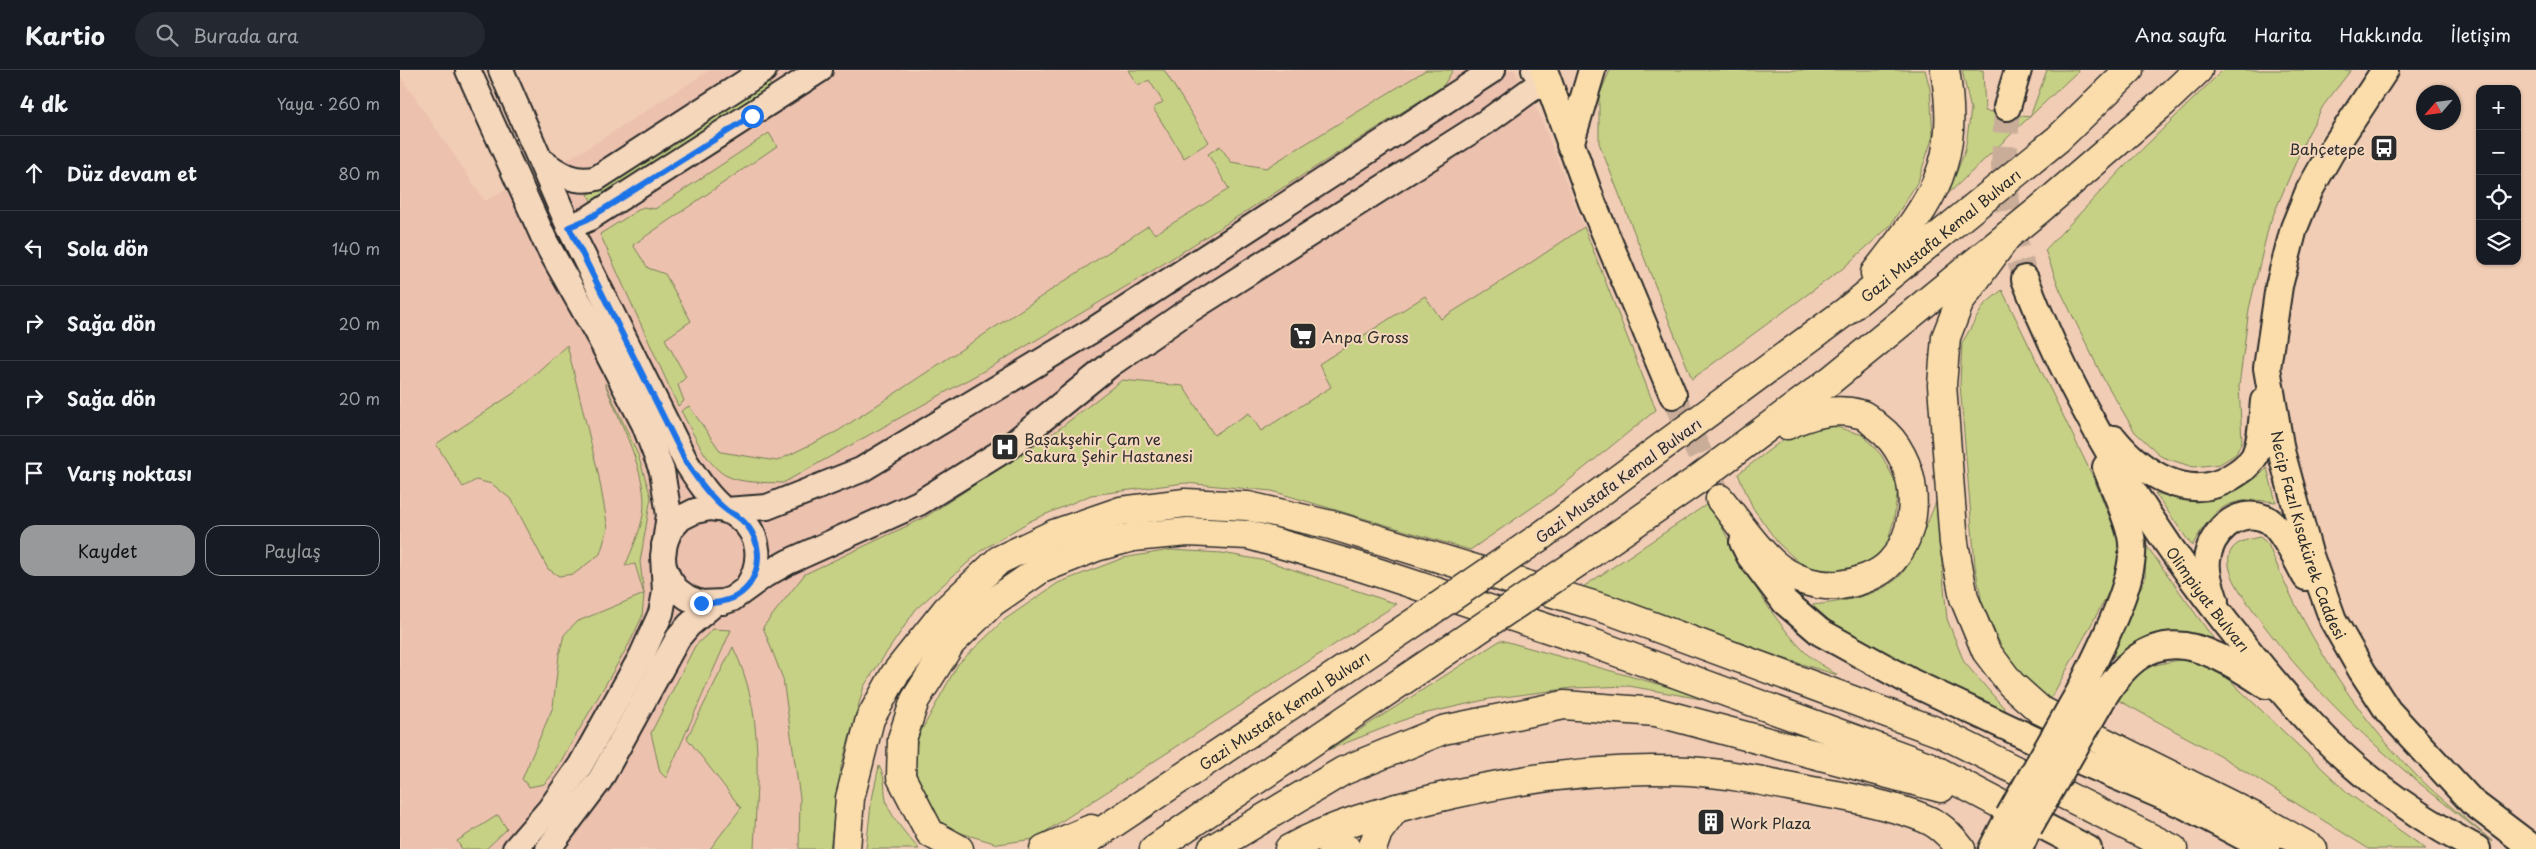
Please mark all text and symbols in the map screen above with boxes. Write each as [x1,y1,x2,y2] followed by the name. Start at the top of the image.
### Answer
[135,12,485,57] search box
[25,17,105,53] text: Kartio
[153,21,181,49] icon: search
[193,21,298,49] text: Burada ara
[2135,21,2226,48] text: Ana sayfa
[2254,21,2311,48] text: Harita
[2339,21,2423,48] text: Hakkında
[2451,21,2511,48] text: İletişim
[2416,85,2461,130] north arrow
[2476,85,2521,265] map controls
[2476,85,2521,130] button: +
[20,87,68,119] text: 4 dk
[277,91,380,115] text: Yaya · 260 m
[741,105,764,128] route start
[2476,130,2521,175] button: −
[2369,133,2399,163] bus stop icon: Bahçetepe
[2289,137,2365,160] place label: Bahçetepe
[20,159,48,187] icon: ahead
[67,159,197,187] text: Düz devam et
[338,161,380,185] text: 80 m
[1855,163,2025,307] street label: Gazi Mustafa Kemal Bulvarı
[2476,175,2521,220] button: locate
[2476,220,2521,265] button: layers
[20,234,48,262] icon: left
[67,234,148,262] text: Sola dön
[332,236,380,260] text: 140 m
[20,309,48,337] icon: right
[67,309,156,337] text: Sağa dön
[339,311,380,335] text: 20 m
[1288,321,1318,351] supermarket icon: Anpa Gross
[1322,325,1409,348] place label: Anpa Gross
[20,384,48,412] icon: right
[67,384,156,412] text: Sağa dön
[339,386,380,410] text: 20 m
[1530,412,1706,548] street label: Gazi Mustafa Kemal Bulvarı
[1024,427,1193,467] place label: Başakşehir Çam ve Sakura Şehir Hastanesi
[2266,429,2353,643] street label: Necip Fazıl Kısakürek Caddesi
[990,432,1020,462] hospital icon: Başakşehir Çam ve Sakura Şehir Hastanesi
[20,459,48,487] icon: arrive
[67,459,192,487] text: Varış noktası
[20,525,195,576] button: Kaydet
[205,525,380,576] button: Paylaş
[2161,541,2256,656] street label: Olimpiyat Bulvarı
[690,592,713,615] route end
[1194,644,1374,775] street label: Gazi Mustafa Kemal Bulvarı
[1696,807,1726,837] building icon: Work Plaza
[1730,811,1812,834] place label: Work Plaza

